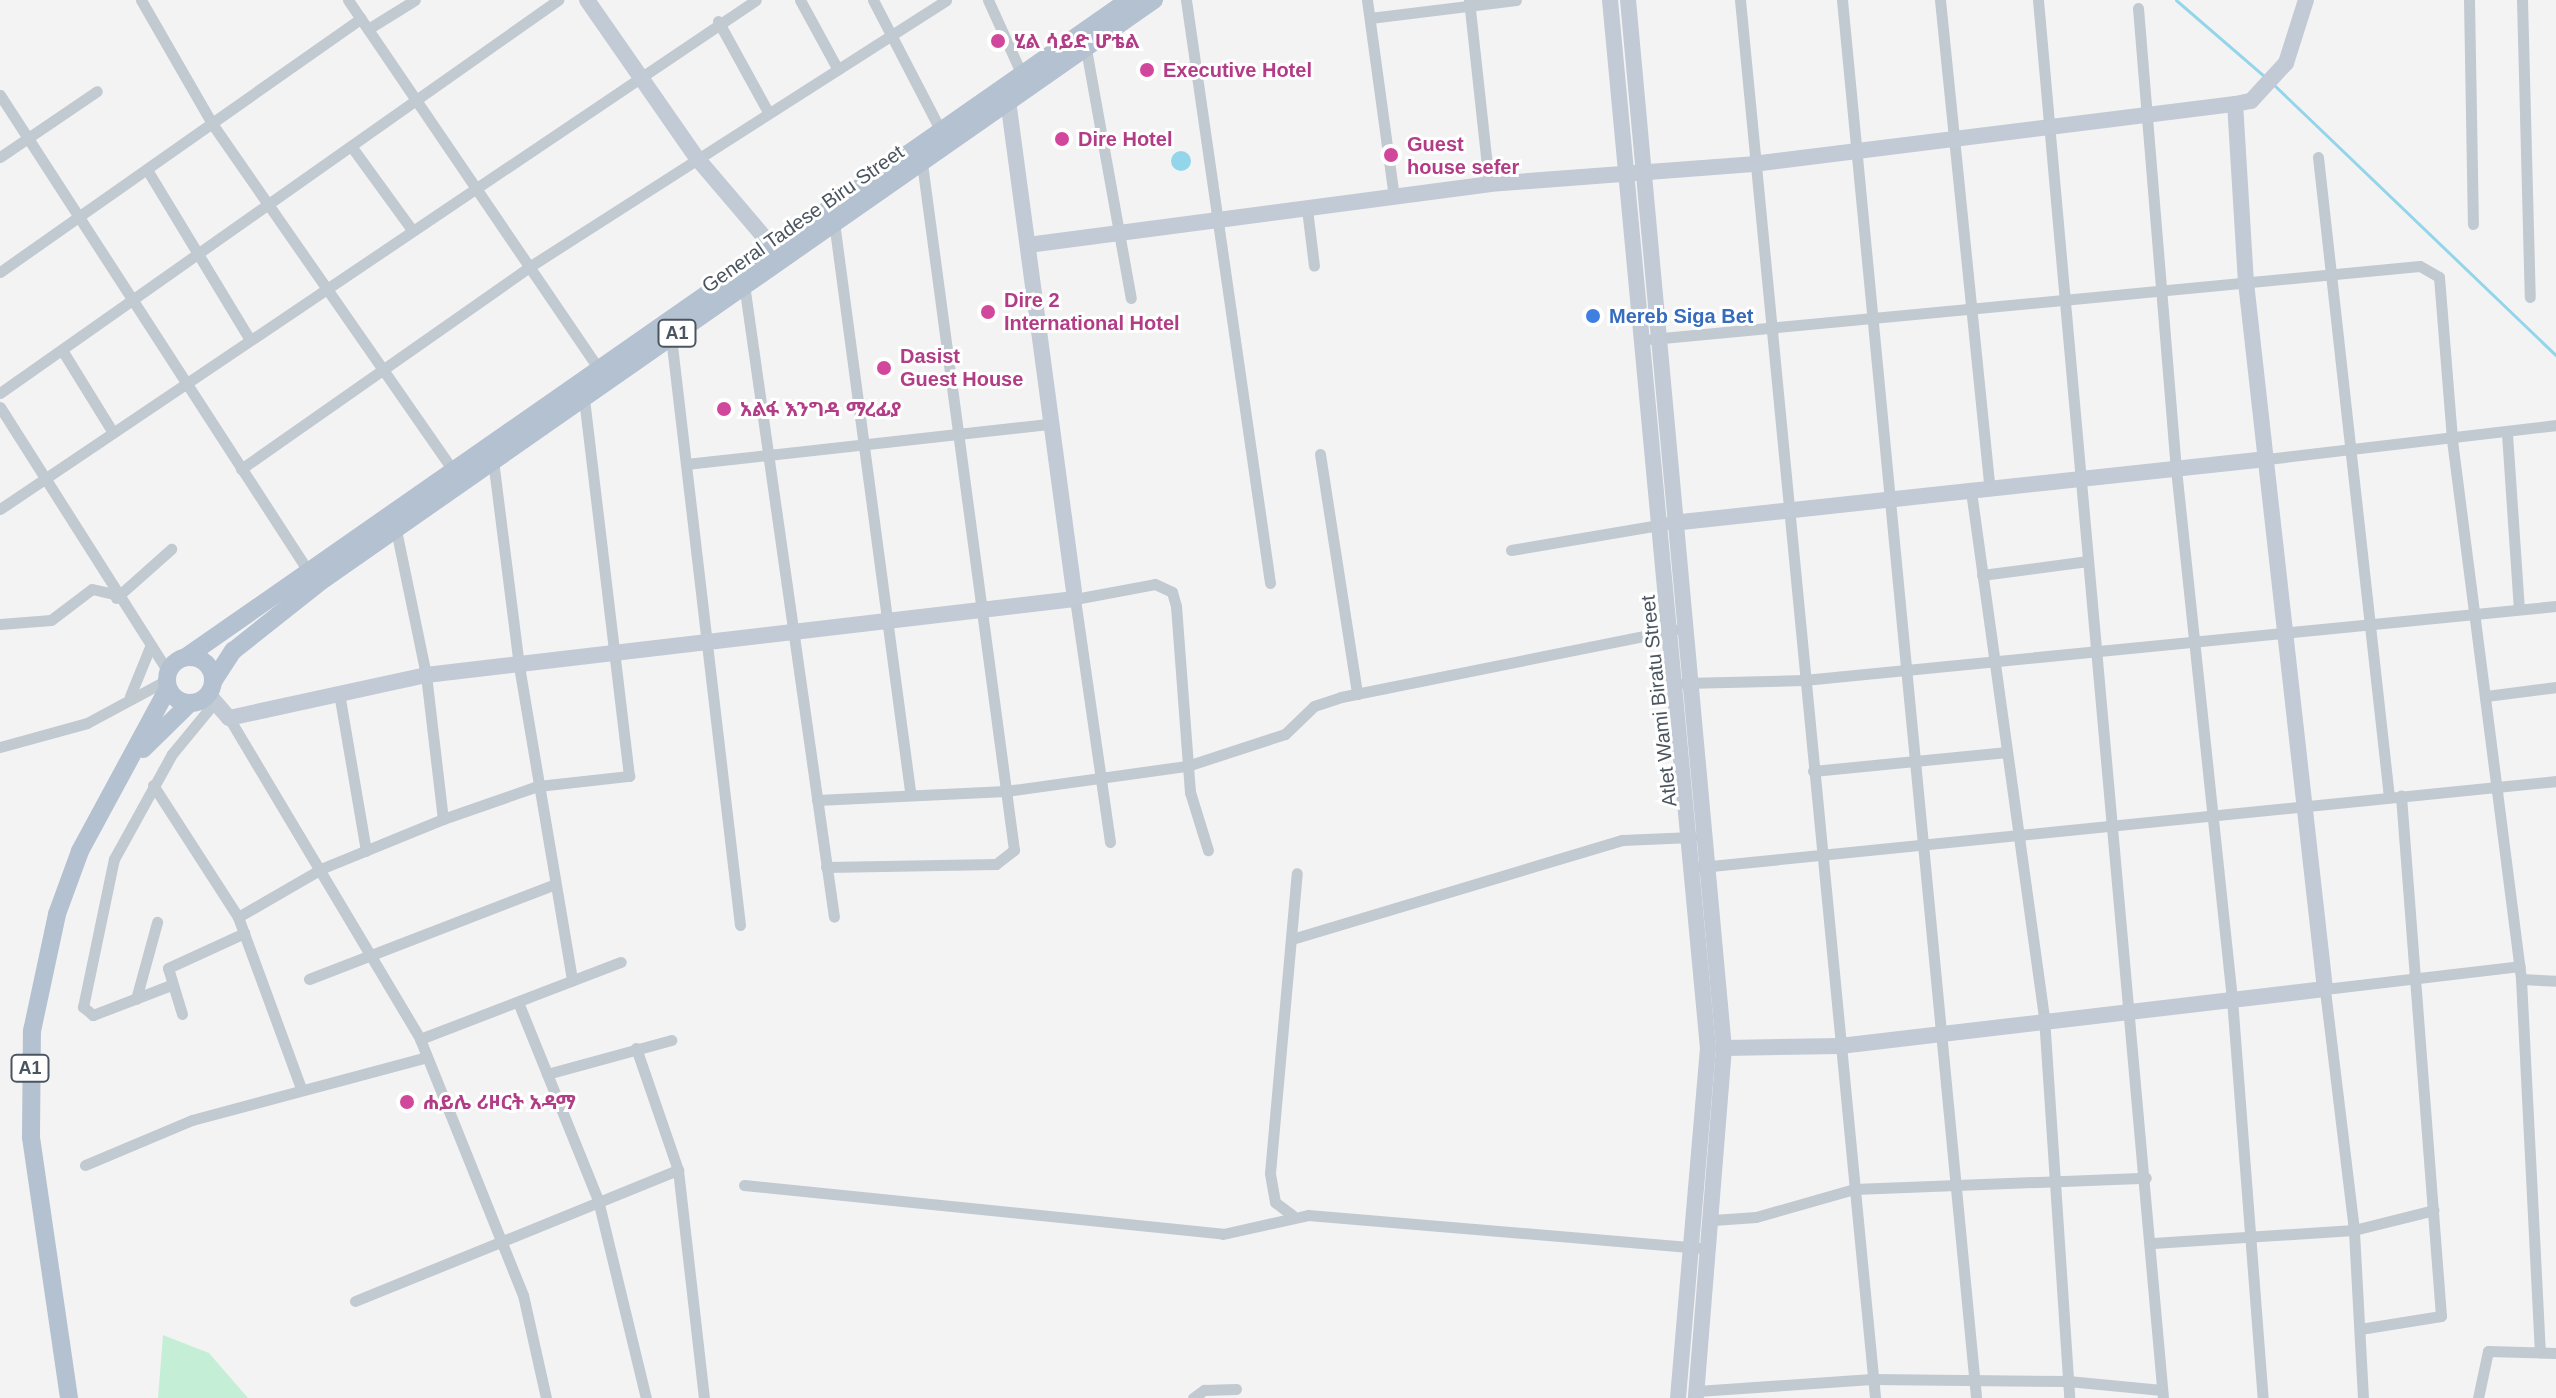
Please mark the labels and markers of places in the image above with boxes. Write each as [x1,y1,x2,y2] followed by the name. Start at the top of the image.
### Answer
[1014,29,1140,53] place label: ሂል ሳይድ ሆቴል
[989,32,1007,50] marker: ሂል ሳይድ ሆቴል
[1163,58,1312,82] place label: Executive Hotel
[1138,61,1156,79] marker: Executive Hotel
[1078,127,1172,151] place label: Dire Hotel
[1053,130,1071,148] marker: Dire Hotel
[1407,132,1519,179] place label: Guest house sefer
[1382,146,1400,164] marker: Guest house sefer
[1004,288,1180,335] place label: Dire 2 International Hotel
[979,303,997,321] marker: Dire 2 International Hotel
[1609,304,1753,328] place label: Mereb Siga Bet
[1584,307,1602,325] marker: Mereb Siga Bet
[900,344,1023,391] place label: Dasist Guest House
[875,359,893,377] marker: Dasist Guest House
[740,397,901,421] place label: አልፋ እንግዳ ማረፊያ
[715,400,733,418] marker: አልፋ እንግዳ ማረፊያ
[423,1090,576,1114] place label: ሐይሌ ሪዞርት አዳማ
[398,1093,416,1111] marker: ሐይሌ ሪዞርት አዳማ

